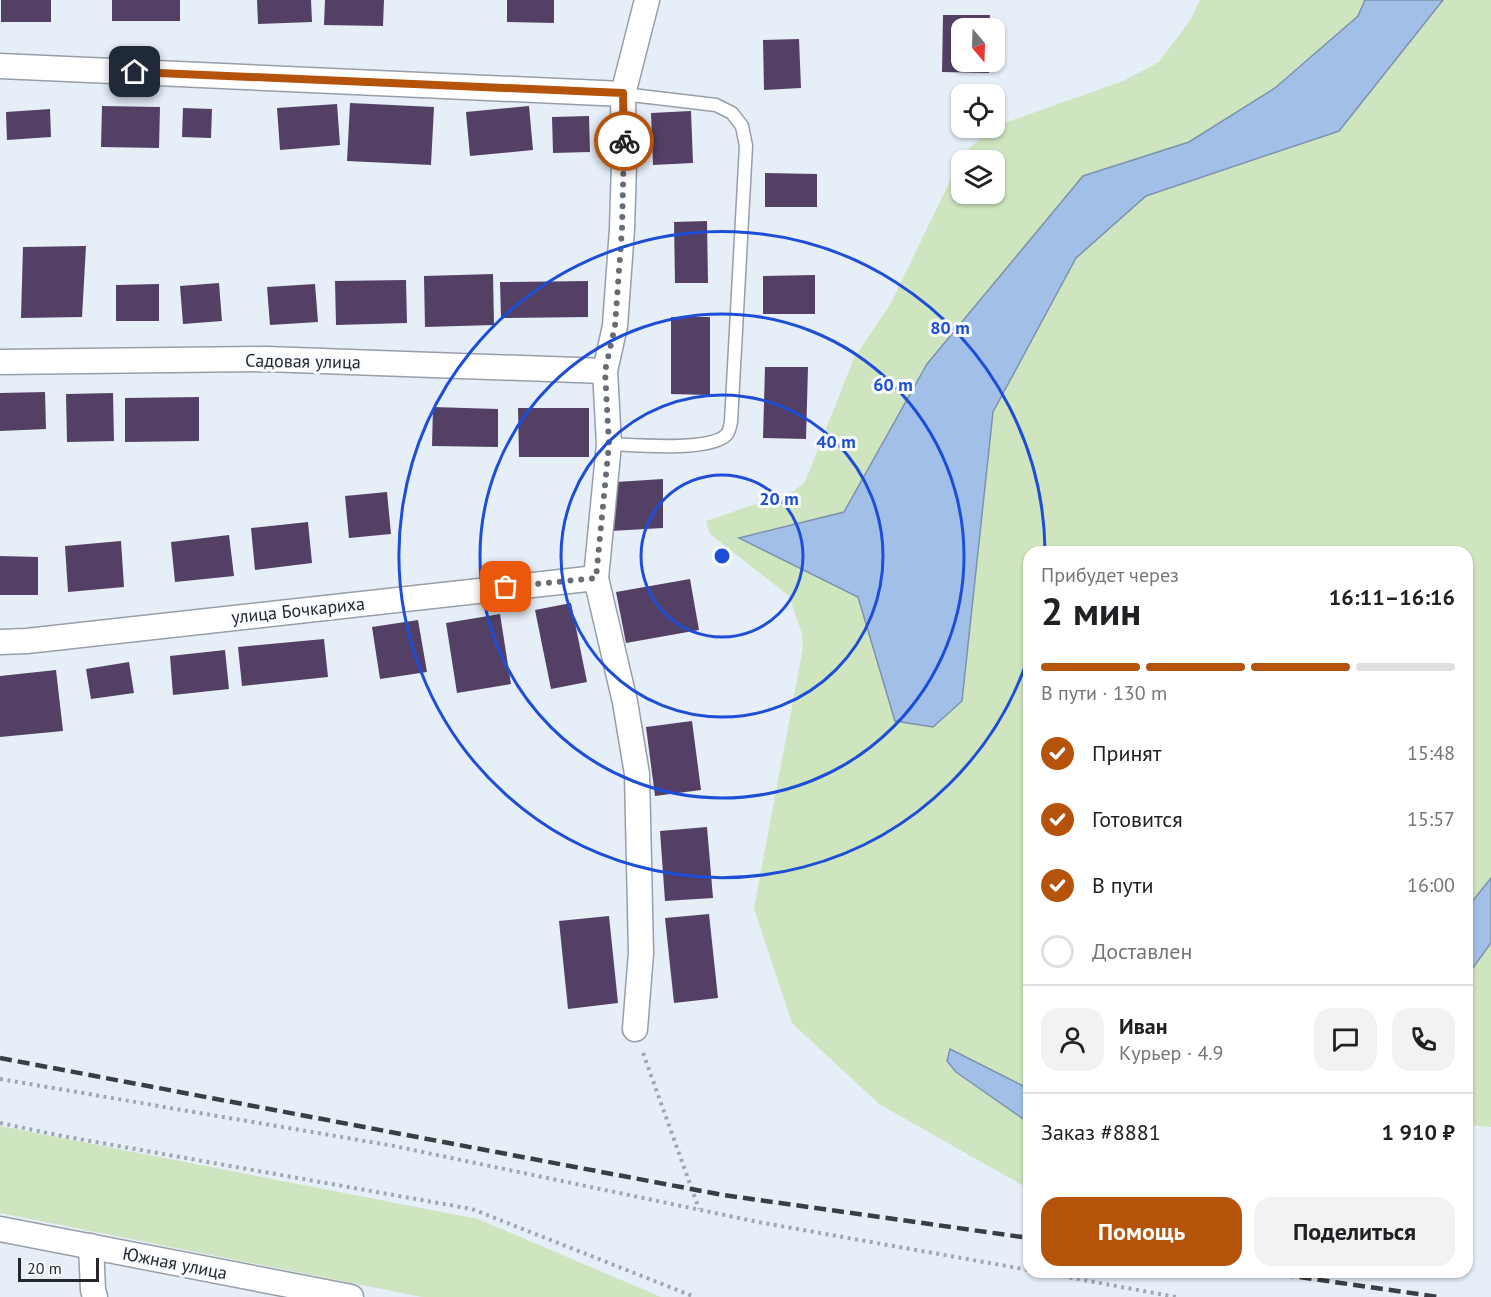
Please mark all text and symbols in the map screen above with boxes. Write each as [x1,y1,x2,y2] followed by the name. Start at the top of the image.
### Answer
[951,18,1005,72] north arrow
[951,18,1005,204] map controls
[109,46,160,97] pin
[118,55,151,88] icon: home
[951,84,1005,138] button: locate
[594,111,654,171] courier
[608,125,641,158] icon: bike
[951,150,1005,204] button: layers
[930,316,970,339] text: 80 m
[245,348,361,374] street label: Садовая улица
[873,373,913,396] text: 60 m
[816,430,856,453] text: 40 m
[759,487,799,510] text: 20 m
[712,546,732,566] centre of rings
[480,561,531,612] pin
[1041,562,1179,588] text: Прибудет через
[489,570,522,603] icon: bag
[1329,583,1455,611] text: 16:11–16:16
[1041,585,1141,636] text: 2 мин
[230,592,366,628] street label: улица Бочкариха
[1041,680,1167,706] text: В пути · 130 m
[1041,737,1074,770] icon: check
[1092,739,1162,767] text: Принят
[1407,740,1455,766] text: 15:48
[1041,803,1074,836] icon: check
[1092,805,1183,833] text: Готовится
[1407,806,1455,832] text: 15:57
[1041,869,1074,902] icon: check
[1092,871,1154,899] text: В пути
[1407,872,1455,898] text: 16:00
[1092,937,1192,965] text: Доставлен
[1041,1008,1104,1071] button: person
[1314,1008,1377,1071] button: chat
[1392,1008,1455,1071] button: phone
[1119,1012,1168,1040] text: Иван
[1119,1040,1223,1066] text: Курьер · 4.9
[1041,1118,1161,1146] text: Заказ #8881
[1381,1118,1455,1146] text: 1 910 ₽
[1041,1197,1242,1266] button: Помощь
[1254,1197,1455,1266] button: Поделиться
[121,1242,229,1284] street label: Южная улица
[18,1255,99,1282] scale bar
[27,1258,62,1278] text: 20 m

